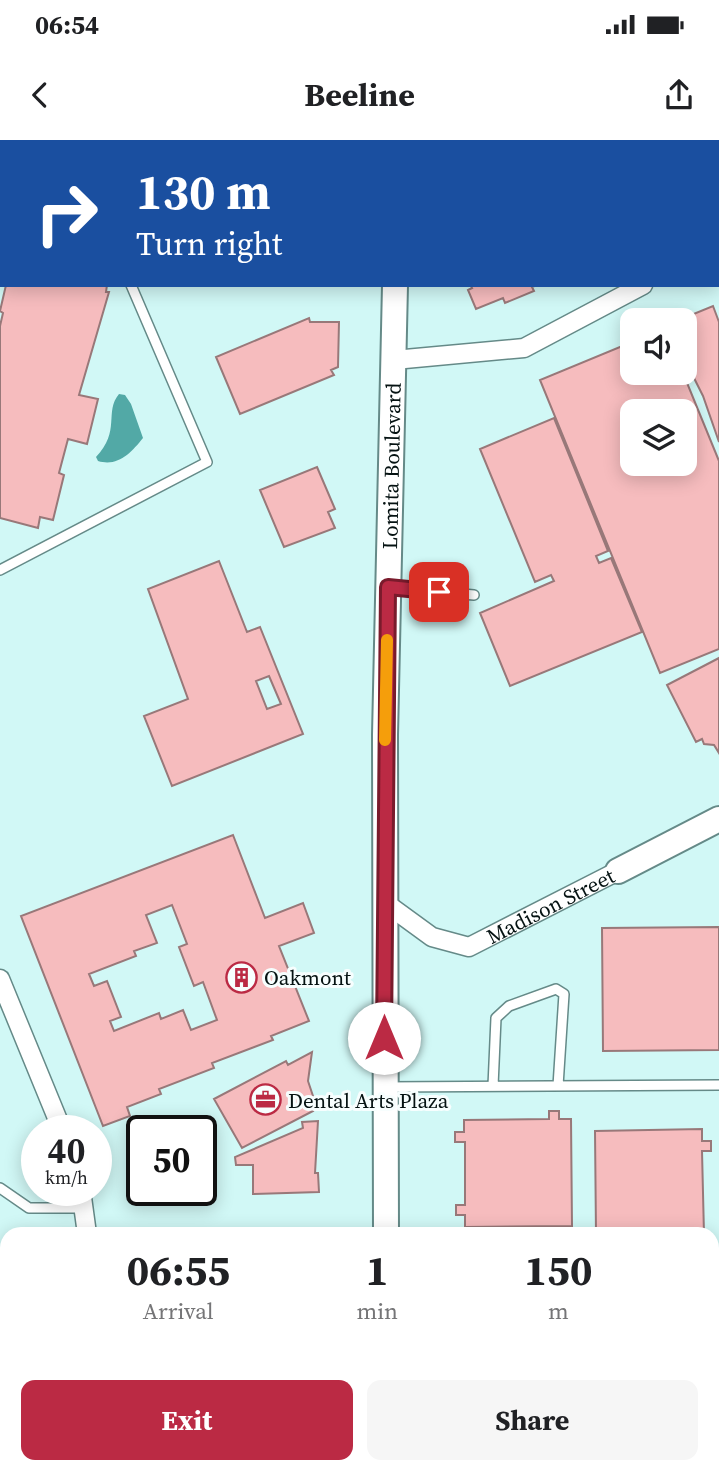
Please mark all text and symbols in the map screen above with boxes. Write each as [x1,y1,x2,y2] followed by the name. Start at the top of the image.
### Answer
[35,7,99,43] text: 06:54
[304,73,415,117] text: Beeline
[21,76,59,114] icon: back
[660,76,698,114] icon: share
[136,158,271,225] text: 130 m
[21,168,112,259] icon: right
[136,222,282,266] text: Turn right
[620,308,697,476] map controls
[620,308,697,385] button: sound
[375,382,407,550] street label: Lomita Boulevard
[620,399,697,476] button: layers
[409,562,469,622] pin
[420,573,458,611] icon: arrive
[481,861,619,950] street label: Madison Street
[224,960,258,994] building icon: Oakmont
[264,963,351,992] place label: Oakmont
[347,1001,421,1075] position arrow
[248,1083,282,1117] office icon: Dental Arts Plaza
[288,1086,449,1115] place label: Dental Arts Plaza
[126,1115,217,1206] speed limit sign: 50
[48,1127,85,1175] text: 40
[45,1165,88,1190] text: km/h
[126,1241,230,1299] text: 06:55
[366,1241,389,1299] text: 1
[524,1241,593,1299] text: 150
[143,1295,214,1327] text: Arrival
[356,1295,398,1327] text: min
[548,1295,569,1327] text: m
[21,1380,353,1460] button: Exit
[367,1380,698,1460] button: Share

